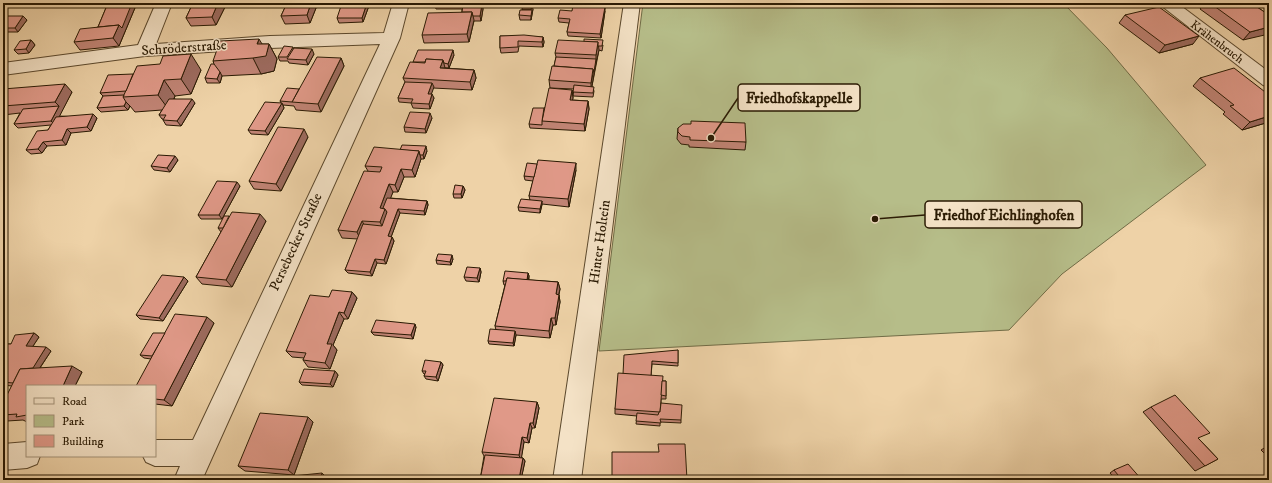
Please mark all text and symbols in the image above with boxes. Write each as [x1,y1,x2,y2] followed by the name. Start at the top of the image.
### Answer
[1187,17,1247,67] street label: Krähenbruch
[141,36,227,60] street label: Schröderstraße
[738,84,860,111] callout: Friedhofskappelle
[746,89,853,108] text: Friedhofskappelle
[265,190,327,294] street label: Persebecker Straße
[585,198,615,285] street label: Hinter Holtein
[925,201,1082,228] callout: Friedhof Eichlinghofen
[934,206,1075,225] text: Friedhof Eichlinghofen
[26,385,156,457] legend
[62,394,87,409] text: Road
[62,414,84,429] text: Park
[62,434,103,449] text: Building

